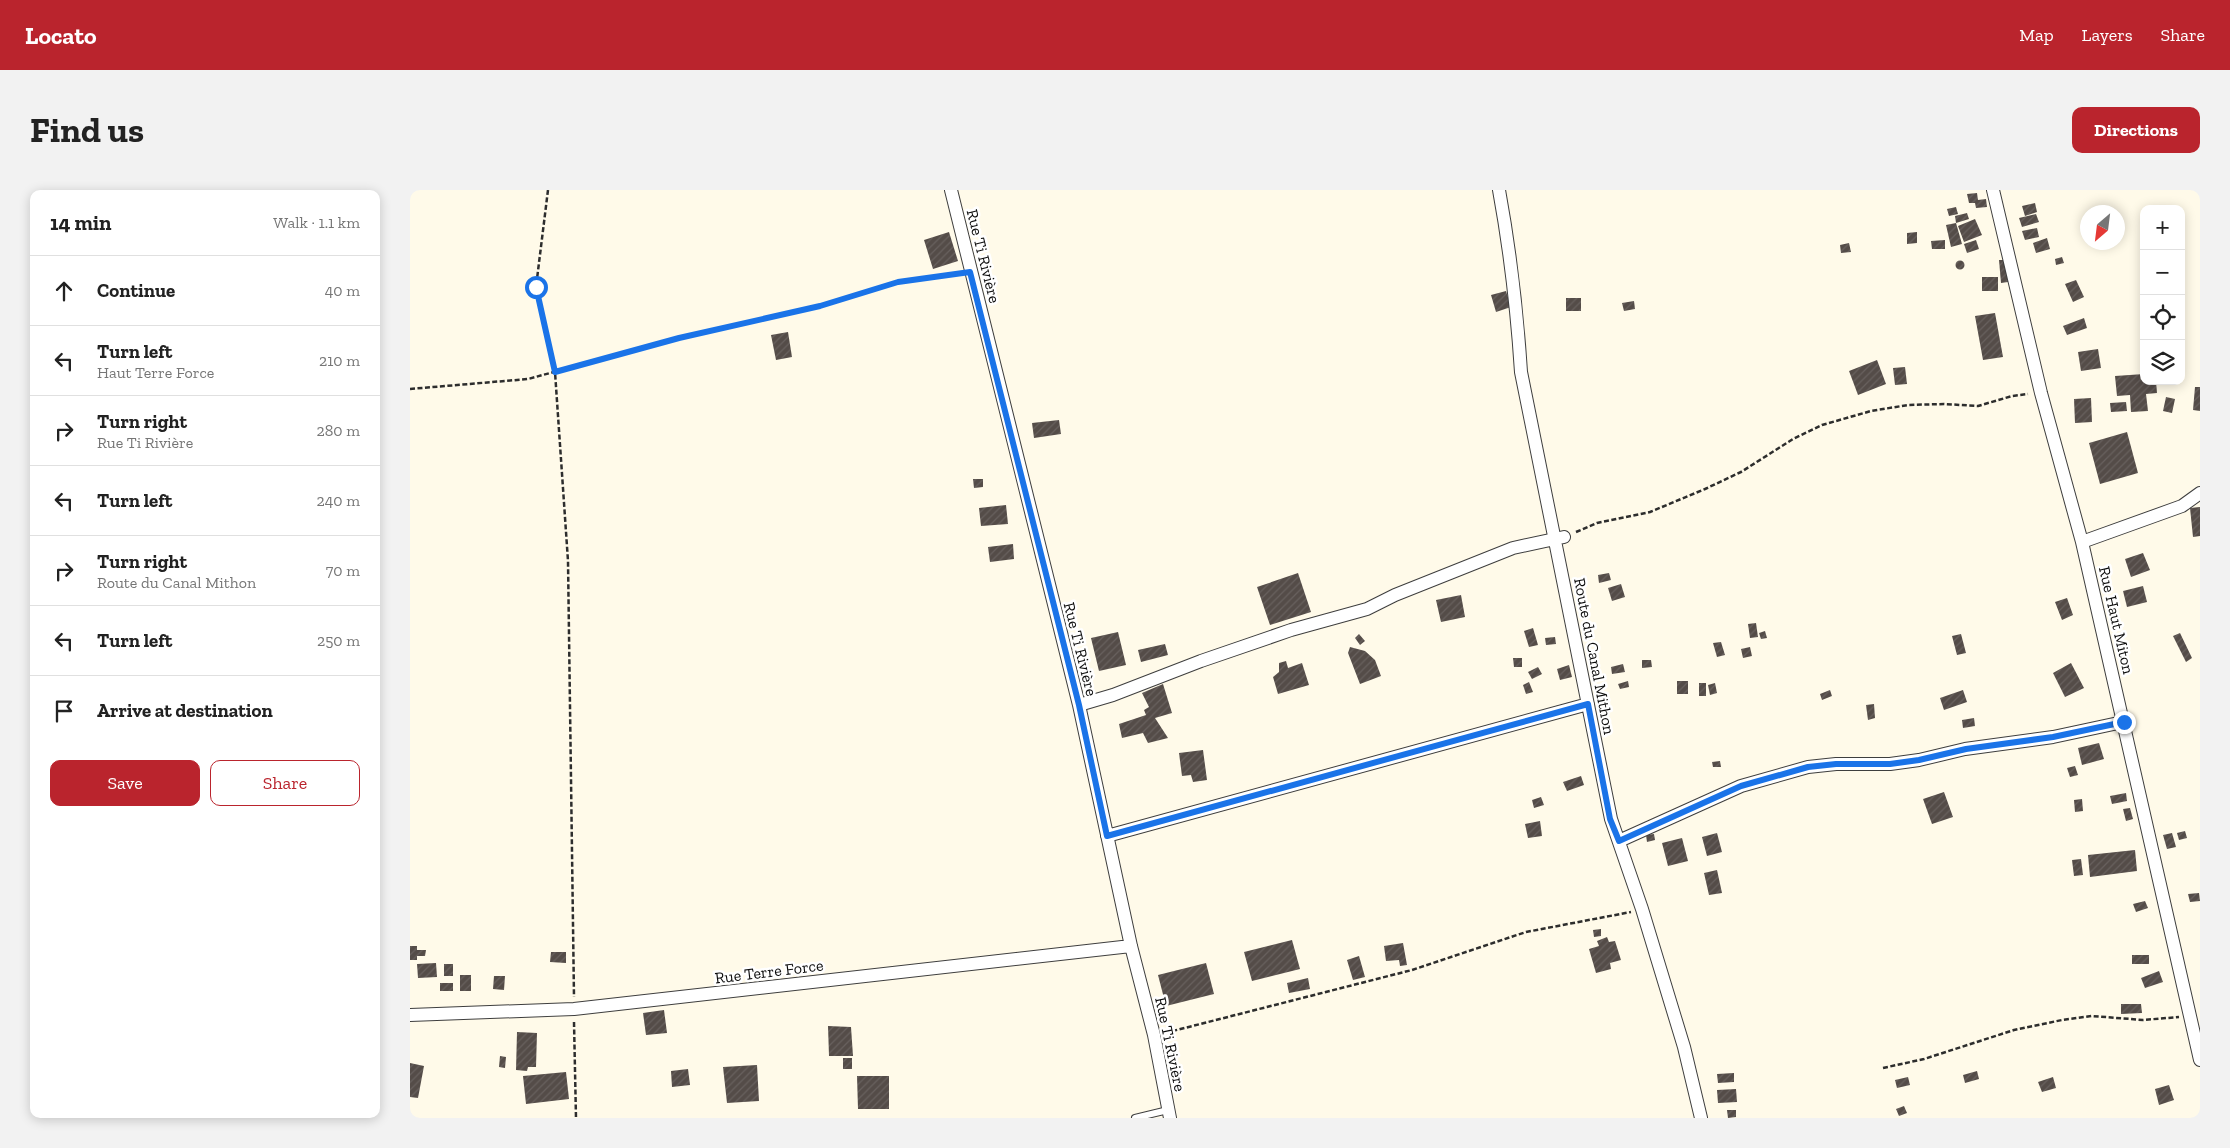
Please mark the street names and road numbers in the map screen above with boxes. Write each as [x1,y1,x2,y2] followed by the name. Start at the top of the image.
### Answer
[963,207,1004,305] street label: Rue Ti Rivière
[2095,564,2138,677] street label: Rue Haut Miton
[1570,576,1619,737] street label: Route du Canal Mithon
[1060,600,1101,698] street label: Rue Ti Rivière
[714,955,824,988] street label: Rue Terre Force
[1151,995,1190,1093] street label: Rue Ti Rivière

